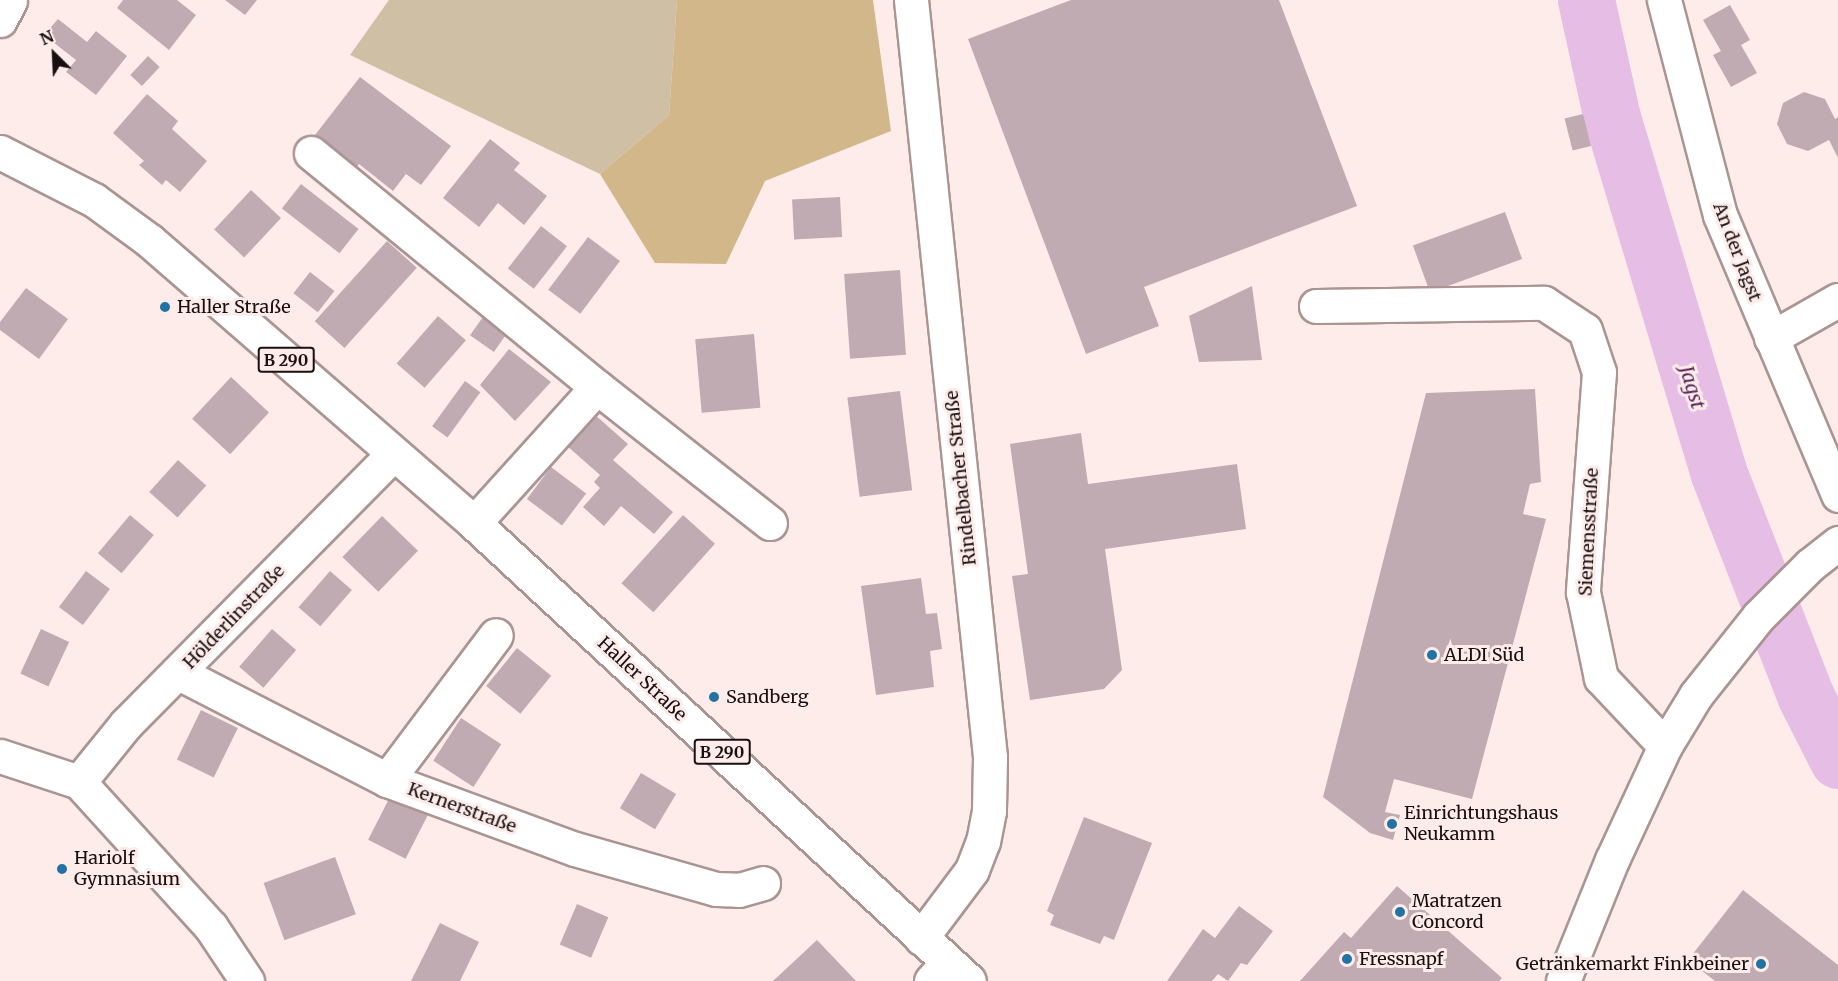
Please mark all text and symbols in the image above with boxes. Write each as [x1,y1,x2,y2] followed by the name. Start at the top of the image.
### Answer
[24,24,84,84] north arrow
[37,26,57,49] text: N
[1708,200,1766,304] street label: An der Jagst
[177,296,291,318] place label: Haller Straße
[158,300,172,314] marker: Haller Straße
[258,347,314,373] road number: B 290
[1675,363,1711,411] water label: Jagst
[941,389,981,567] street label: Rindelbacher Straße
[1575,467,1603,597] street label: Siemensstraße
[179,560,289,674] street label: Hölderlinstraße
[593,632,691,726] street label: Haller Straße
[1444,644,1524,666] place label: ALDI Süd
[1425,648,1439,662] marker: ALDI Süd
[726,686,809,708] place label: Sandberg
[707,690,721,704] marker: Sandberg
[694,739,750,765] road number: B 290
[405,778,519,838] street label: Kernerstraße
[1404,803,1558,846] place label: Einrichtungshaus Neukamm
[1385,817,1399,831] marker: Einrichtungshaus Neukamm
[74,848,180,890] place label: Hariolf Gymnasium
[55,862,69,876] marker: Hariolf Gymnasium
[1412,891,1502,934] place label: Matratzen Concord
[1393,905,1407,919] marker: Matratzen Concord
[1359,948,1443,970] place label: Fressnapf
[1340,952,1354,966] marker: Fressnapf
[1516,953,1749,975] place label: Getränkemarkt Finkbeiner
[1754,957,1768,971] marker: Getränkemarkt Finkbeiner

